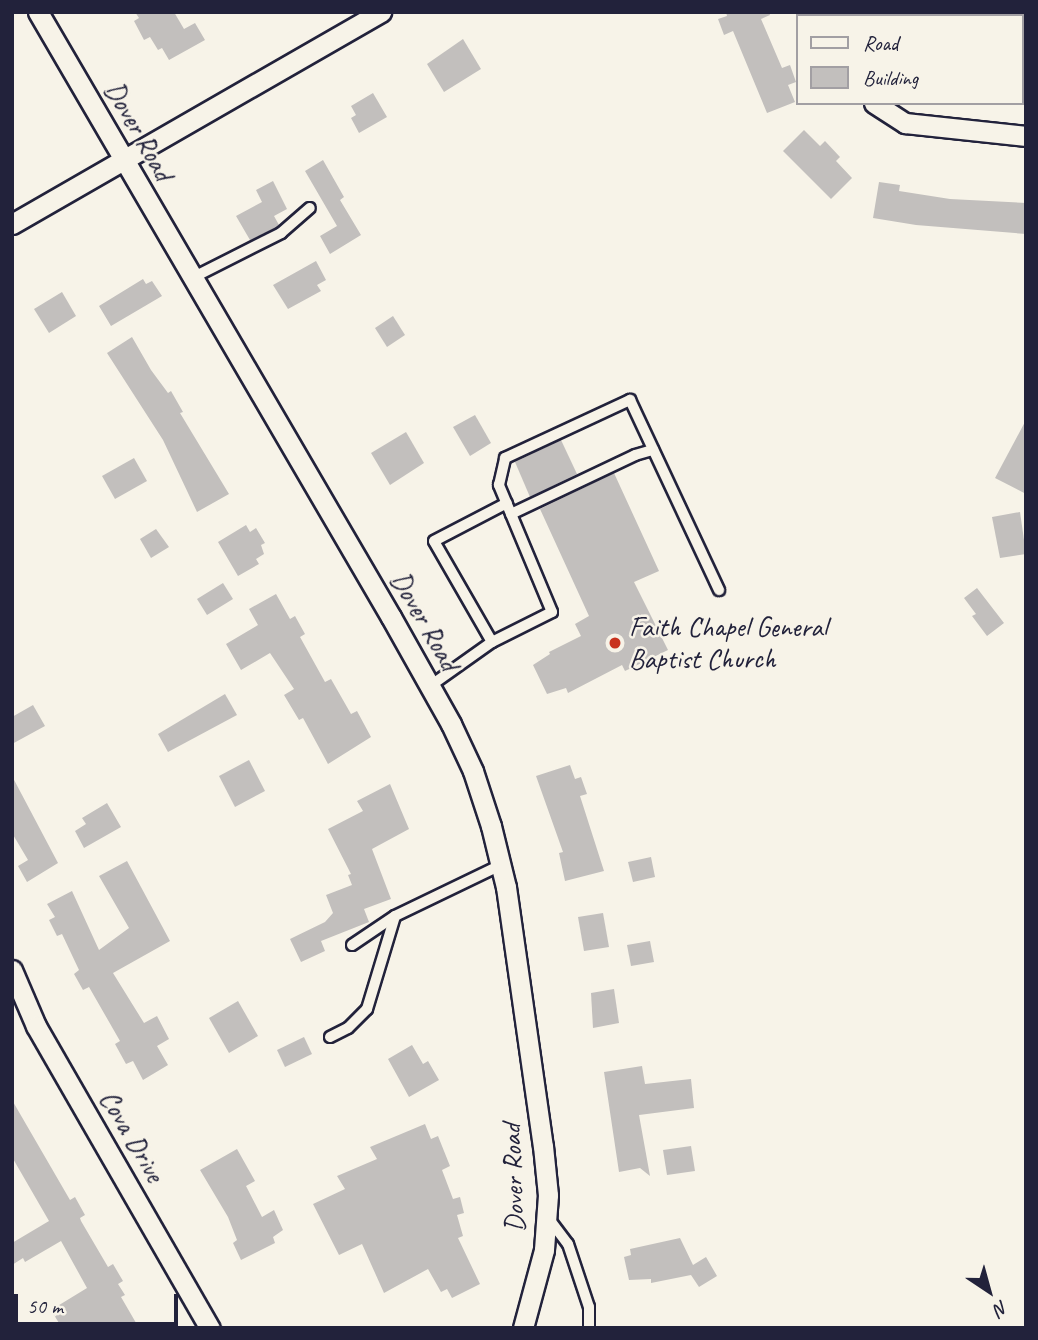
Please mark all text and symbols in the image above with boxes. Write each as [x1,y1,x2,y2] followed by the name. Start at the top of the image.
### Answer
[796,14,1024,105] legend
[863,30,898,56] text: Road
[863,65,918,91] text: Building
[97,76,181,186] street label: Dover Road
[383,566,467,676] street label: Dover Road
[629,610,827,676] place label: Faith Chapel General Baptist Church
[607,635,623,651] marker: Faith Chapel General Baptist Church
[92,1084,172,1188] street label: Cova Drive
[494,1123,532,1233] street label: Dover Road
[954,1256,1024,1326] north arrow
[18,1280,182,1324] scale bar
[27,1293,63,1319] text: 50 m
[990,1295,1013,1321] text: N

